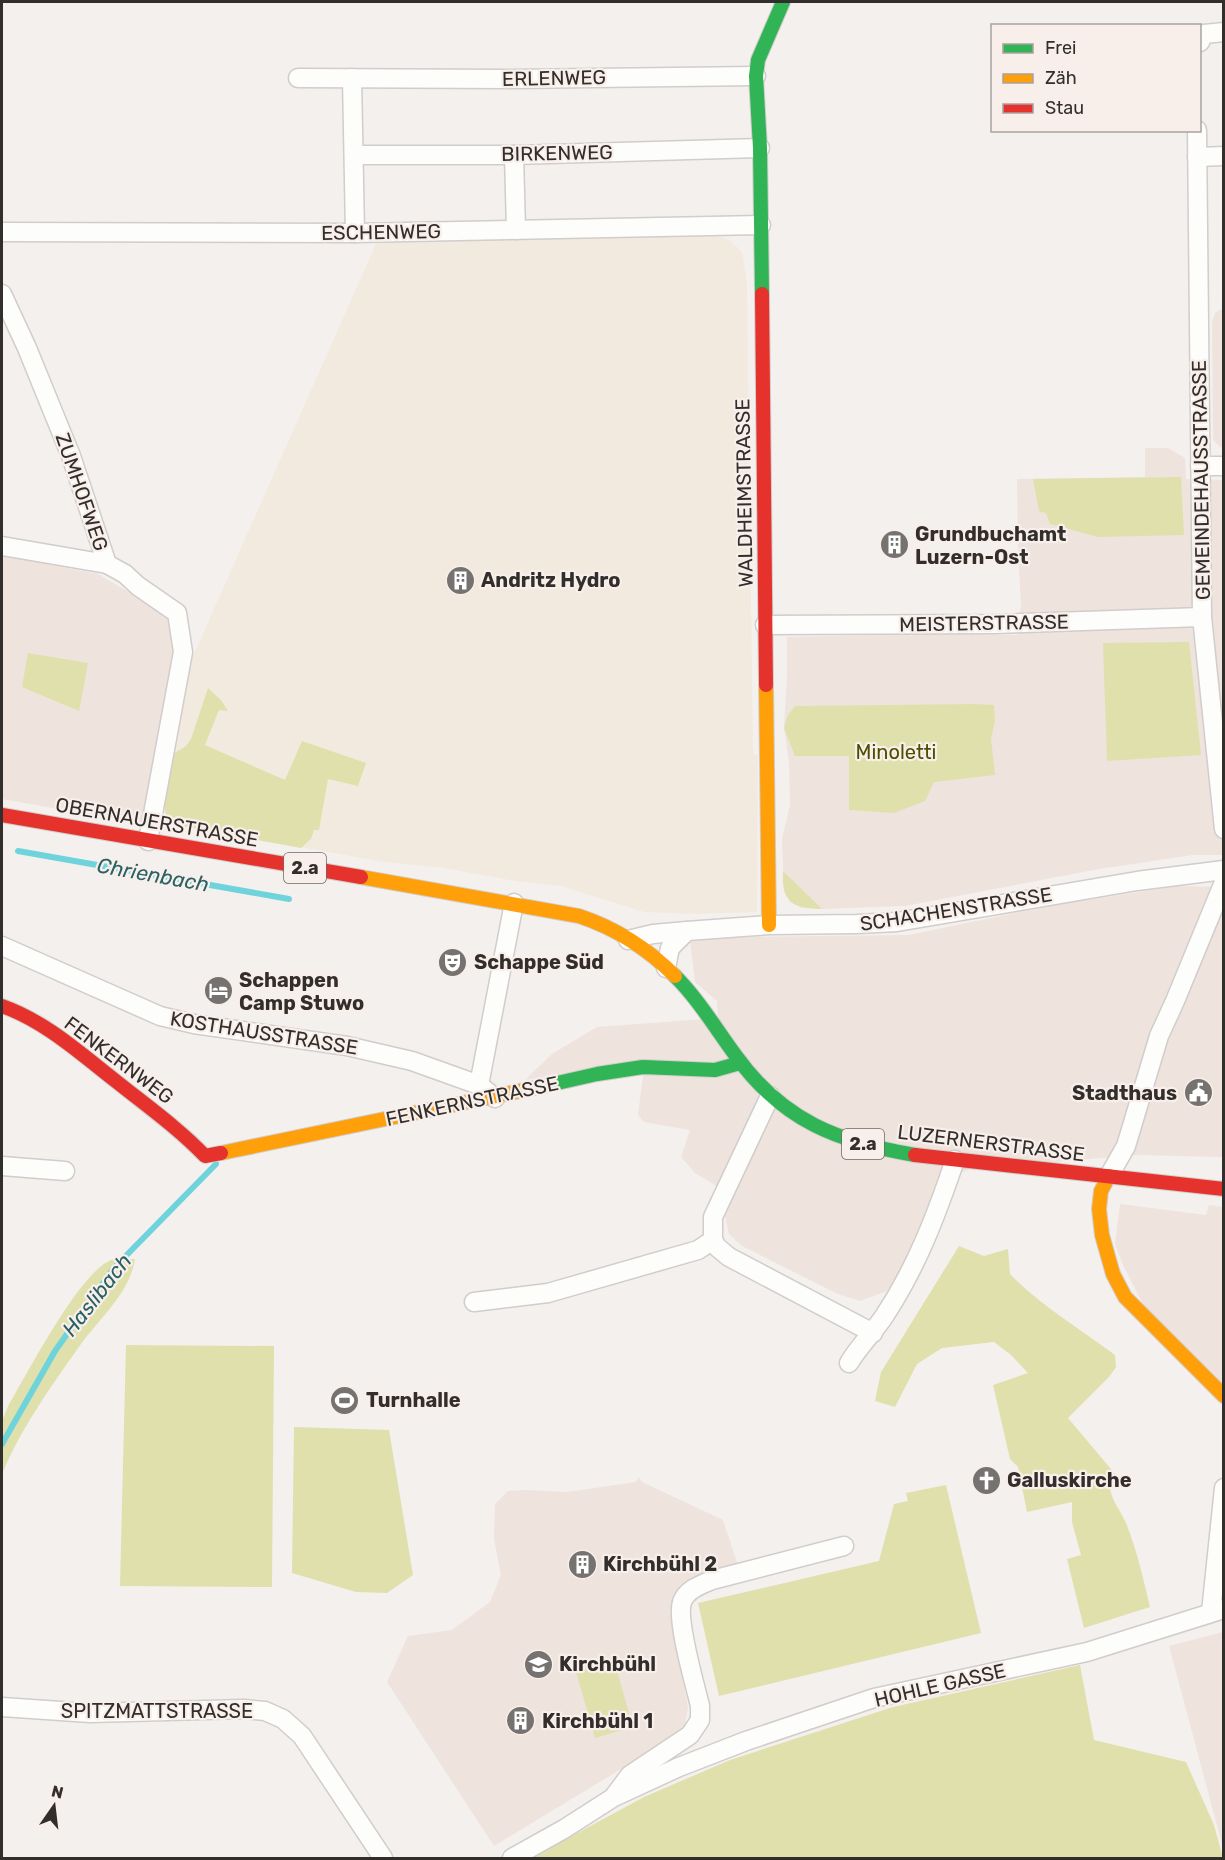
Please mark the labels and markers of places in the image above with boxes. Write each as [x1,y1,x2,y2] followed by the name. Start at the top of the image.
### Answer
[915,522,1066,569] place label: Grundbuchamt Luzern-Ost
[878,529,910,561] building icon: Grundbuchamt Luzern-Ost
[444,564,476,596] building icon: Andritz Hydro
[481,568,621,592] place label: Andritz Hydro
[437,946,469,978] theatre icon: Schappe Süd
[474,950,604,974] place label: Schappe Süd
[239,968,364,1015] place label: Schappen Camp Stuwo
[202,975,234,1007] hotel icon: Schappen Camp Stuwo
[1182,1077,1214,1109] public building icon: Stadthaus
[1072,1081,1177,1105] place label: Stadthaus
[329,1384,361,1416] sports icon: Turnhalle
[366,1388,461,1412] place label: Turnhalle
[970,1464,1002,1496] church icon: Galluskirche
[1007,1468,1132,1492] place label: Galluskirche
[566,1548,598,1580] building icon: Kirchbühl 2
[603,1552,717,1576] place label: Kirchbühl 2
[522,1648,554,1680] school or university icon: Kirchbühl
[559,1652,656,1676] place label: Kirchbühl
[505,1705,537,1737] building icon: Kirchbühl 1
[542,1709,653,1733] place label: Kirchbühl 1

